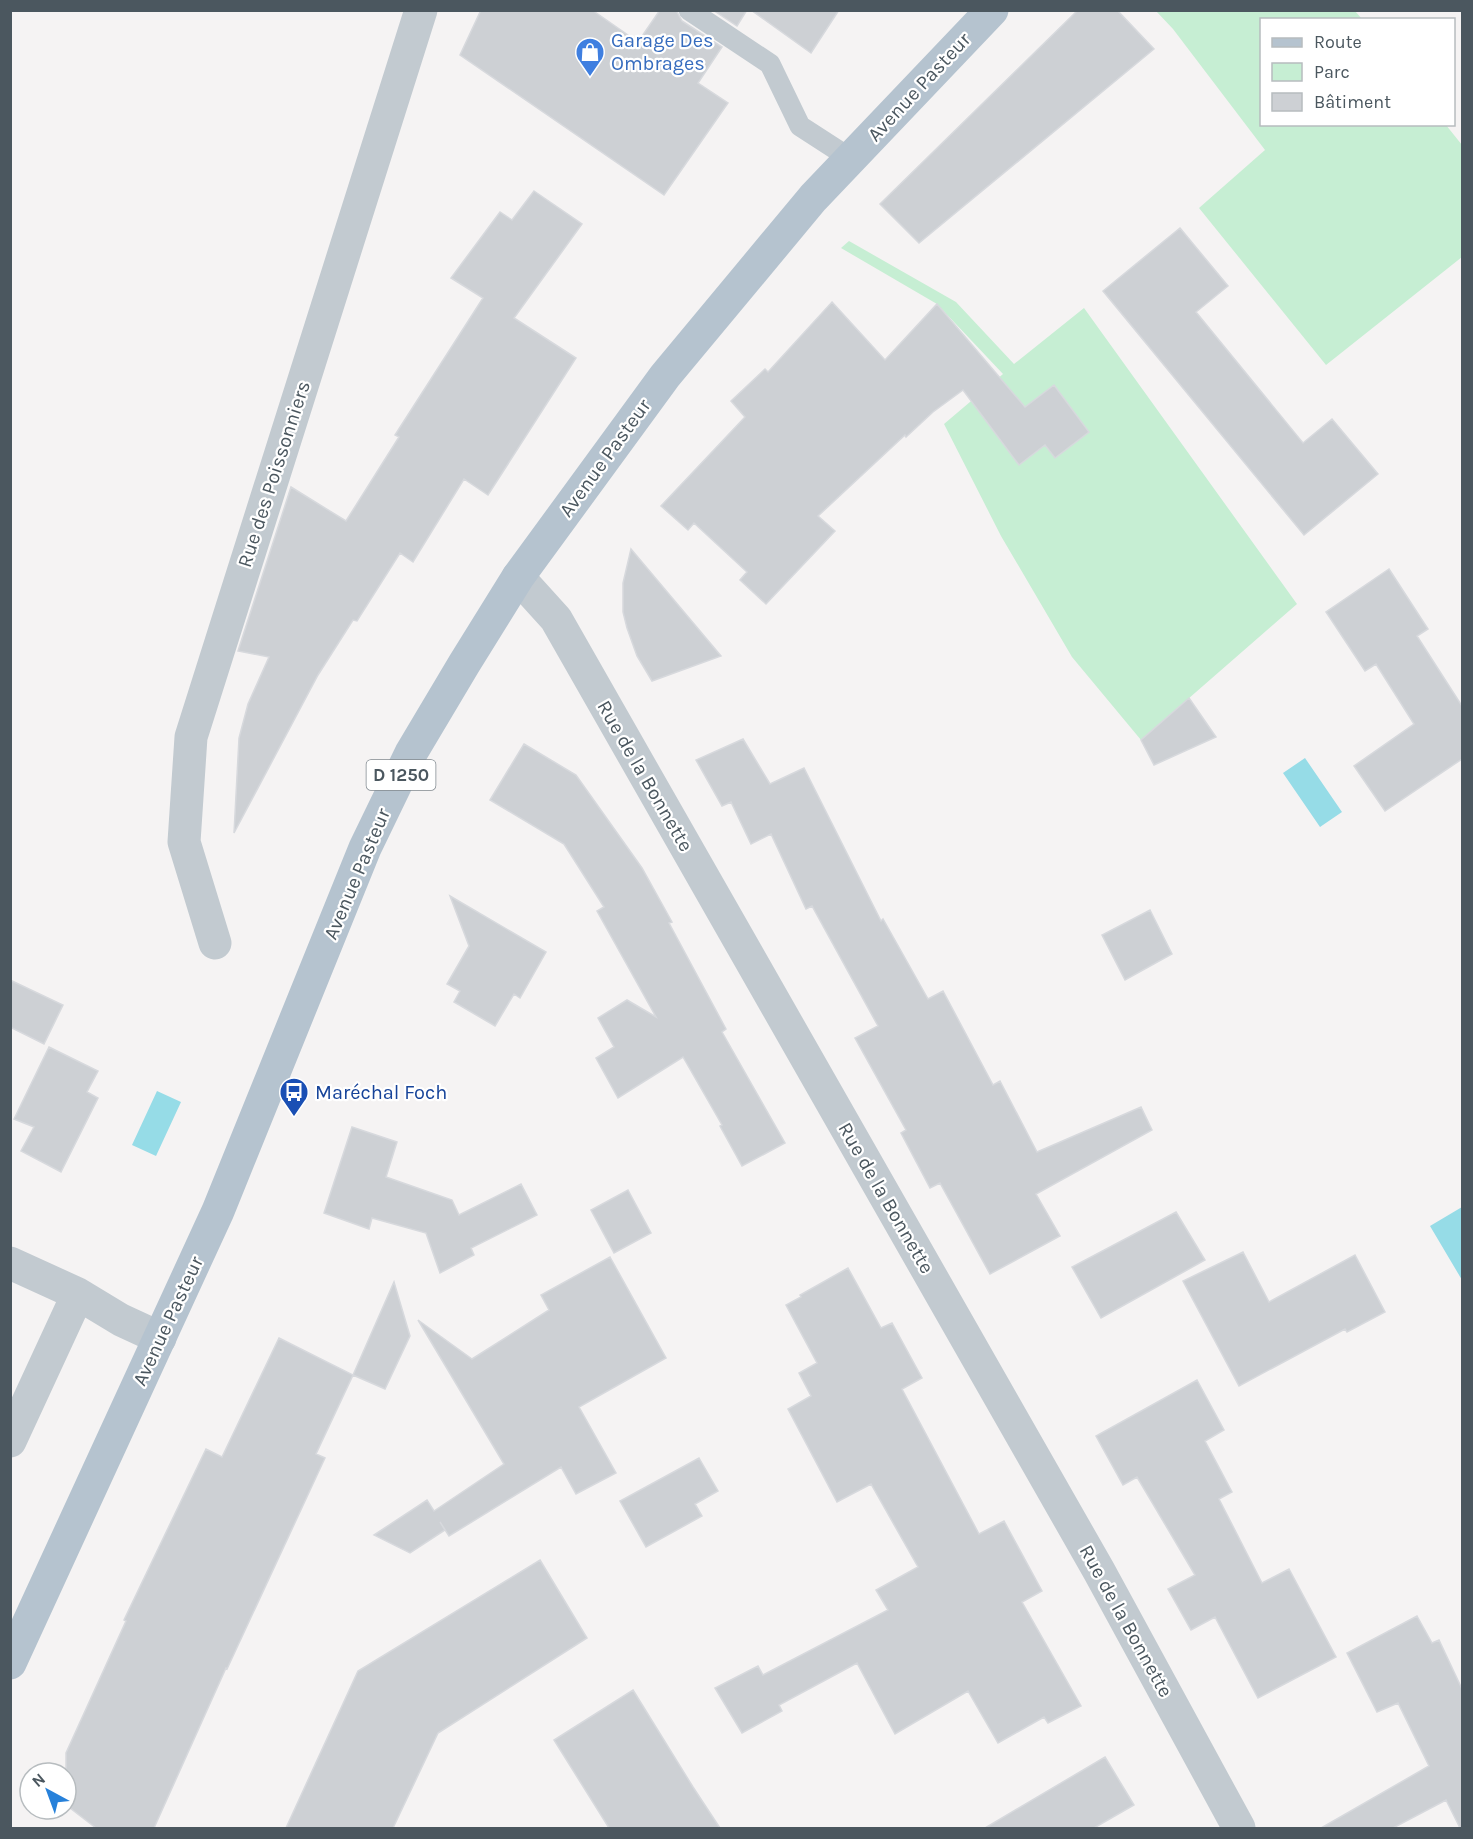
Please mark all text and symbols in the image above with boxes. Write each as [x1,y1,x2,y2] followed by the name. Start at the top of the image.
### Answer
[1260,18,1455,126] legend
[863,27,976,146] street label: Avenue Pasteur
[611,29,713,75] place label: Garage Des Ombrages
[1314,31,1362,53] text: Route
[574,36,606,78] shop icon: Garage Des Ombrages
[1314,61,1350,83] text: Parc
[1314,91,1391,113] text: Bâtiment
[233,378,315,570] street label: Rue des Poissonniers
[554,394,656,522] street label: Avenue Pasteur
[592,696,698,856] street label: Rue de la Bonnette
[366,760,436,790] road number: D 1250
[319,804,395,943] street label: Avenue Pasteur
[278,1076,310,1118] bus stop icon: Maréchal Foch
[315,1081,447,1104] place label: Maréchal Foch
[833,1118,939,1278] street label: Rue de la Bonnette
[128,1252,208,1389] street label: Avenue Pasteur
[1075,1541,1177,1701] street label: Rue de la Bonnette
[18,1761,78,1821] north arrow
[28,1769,49,1791] text: N

